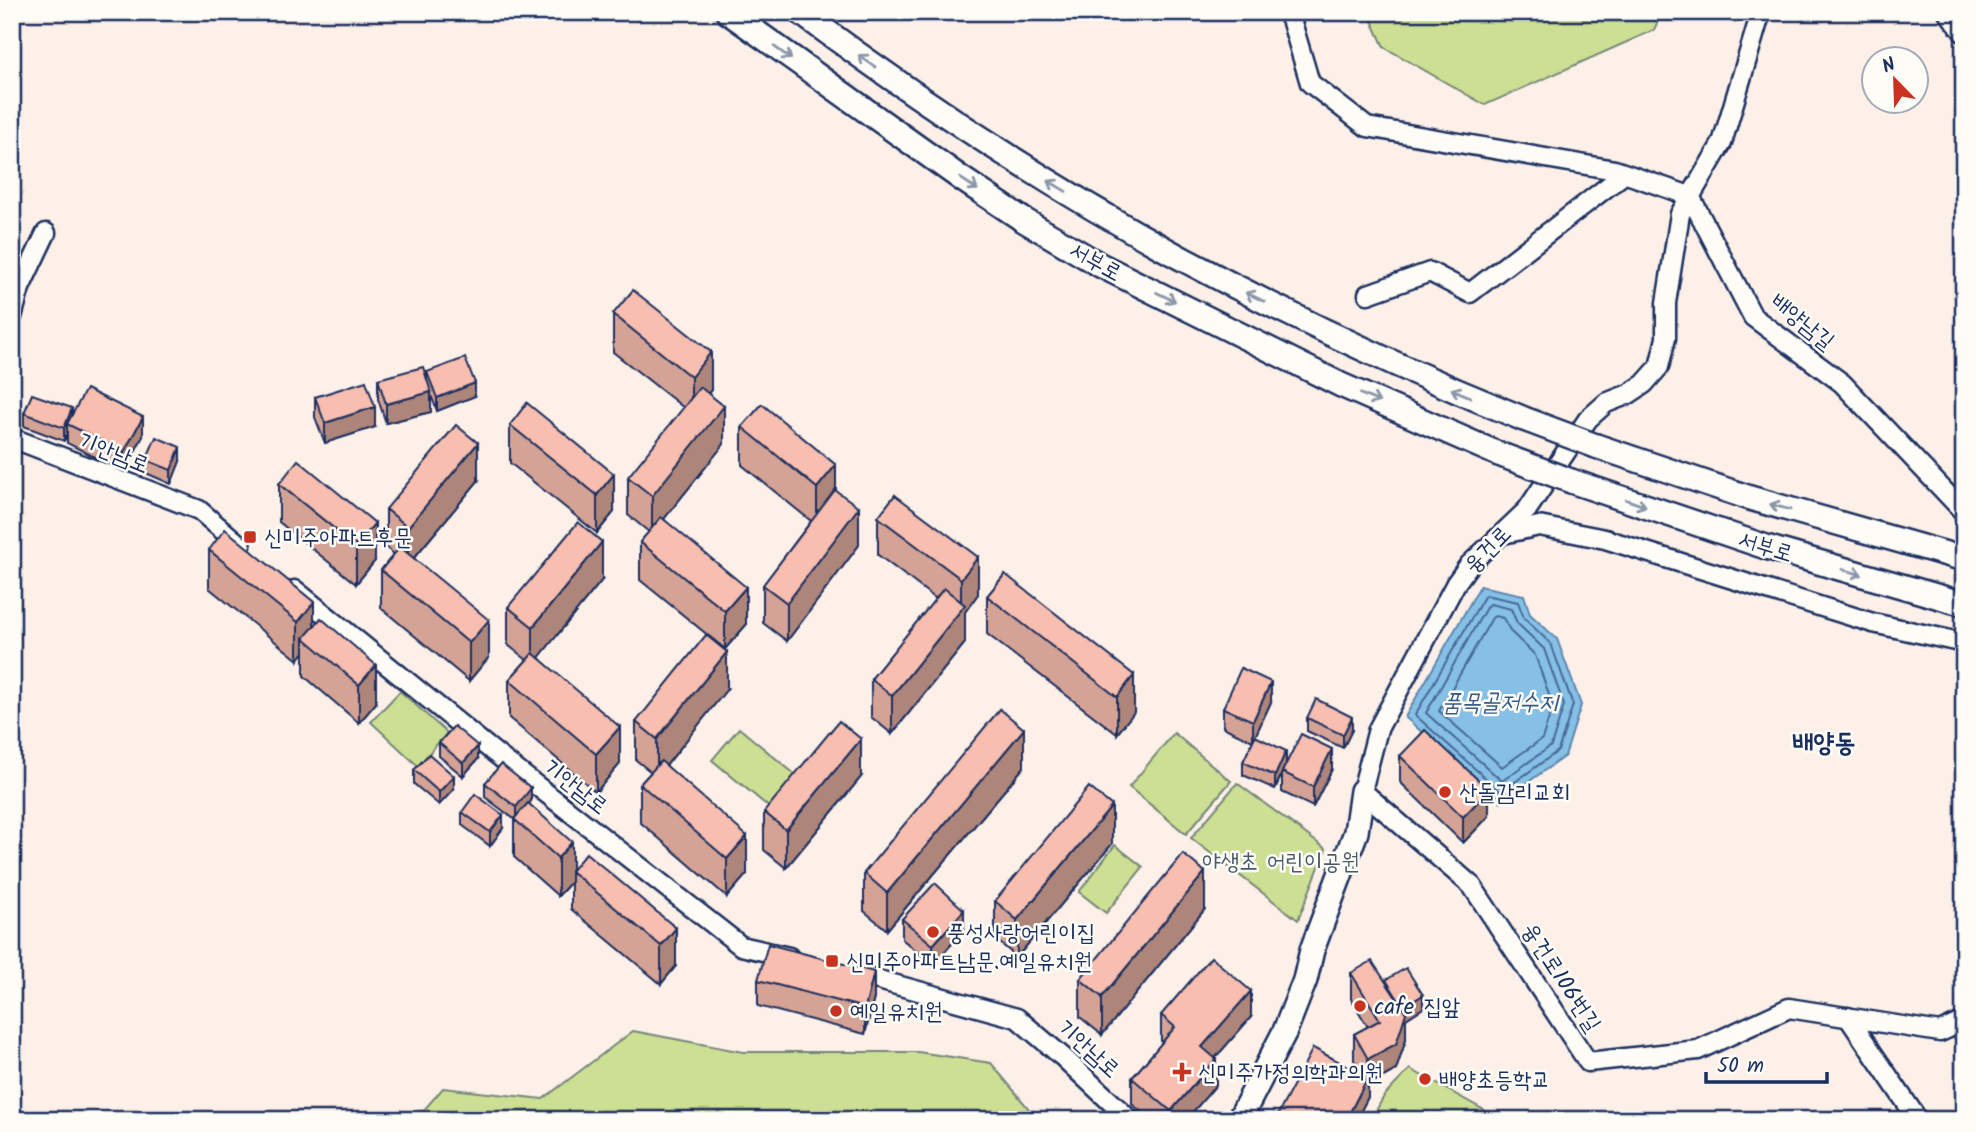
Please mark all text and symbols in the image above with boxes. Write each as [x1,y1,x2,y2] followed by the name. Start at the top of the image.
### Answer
[773,46,792,60] one-way arrow
[1860,46,1930,116] north arrow
[1878,50,1901,82] text: N
[858,54,877,68] one-way arrow
[959,177,978,191] one-way arrow
[1047,178,1067,192] one-way arrow
[1062,234,1128,292] street label: 서부로
[1762,285,1842,360] street label: 배양남길
[1245,289,1266,303] one-way arrow
[1155,291,1176,304] one-way arrow
[1451,386,1472,399] one-way arrow
[1359,392,1380,405] one-way arrow
[72,423,154,484] street label: 기안남로
[1624,498,1646,510] one-way arrow
[1769,500,1792,513] one-way arrow
[1456,518,1521,583] street label: 융건로
[264,521,412,557] place label: 신미주아파트후문
[1734,523,1797,573] street label: 서부로
[242,529,258,545] marker: 신미주아파트후문
[1840,566,1863,579] one-way arrow
[1442,684,1561,723] water label: 품목골저수지
[1793,723,1855,765] district label: 배양동
[535,751,615,825] street label: 기안남로
[1459,776,1570,812] place label: 산돌감리교회
[1437,784,1453,800] marker: 산돌감리교회
[1202,845,1360,881] park label: 야생초 어린이공원
[947,916,1095,952] place label: 풍성사랑어린이집
[1511,916,1609,1040] street label: 융건로106번길
[925,924,941,940] marker: 풍성사랑어린이집
[846,945,1092,981] place label: 신미주아파트남문.예일유치원
[824,953,840,969] marker: 신미주아파트남문.예일유치원
[1374,990,1460,1026] place label: cafe 집앞
[850,995,943,1031] place label: 예일유치원
[1352,998,1368,1014] marker: cafe 집앞
[828,1003,844,1019] marker: 예일유치원
[1048,1011,1127,1088] street label: 기안남로
[1706,1041,1827,1085] scale bar
[1717,1050,1764,1083] text: 50 m
[1198,1056,1383,1092] place label: 신미주가정의학과의원
[1172,1062,1192,1082] marker: 신미주가정의학과의원
[1439,1063,1550,1099] place label: 배양초등학교
[1417,1071,1433,1087] marker: 배양초등학교

